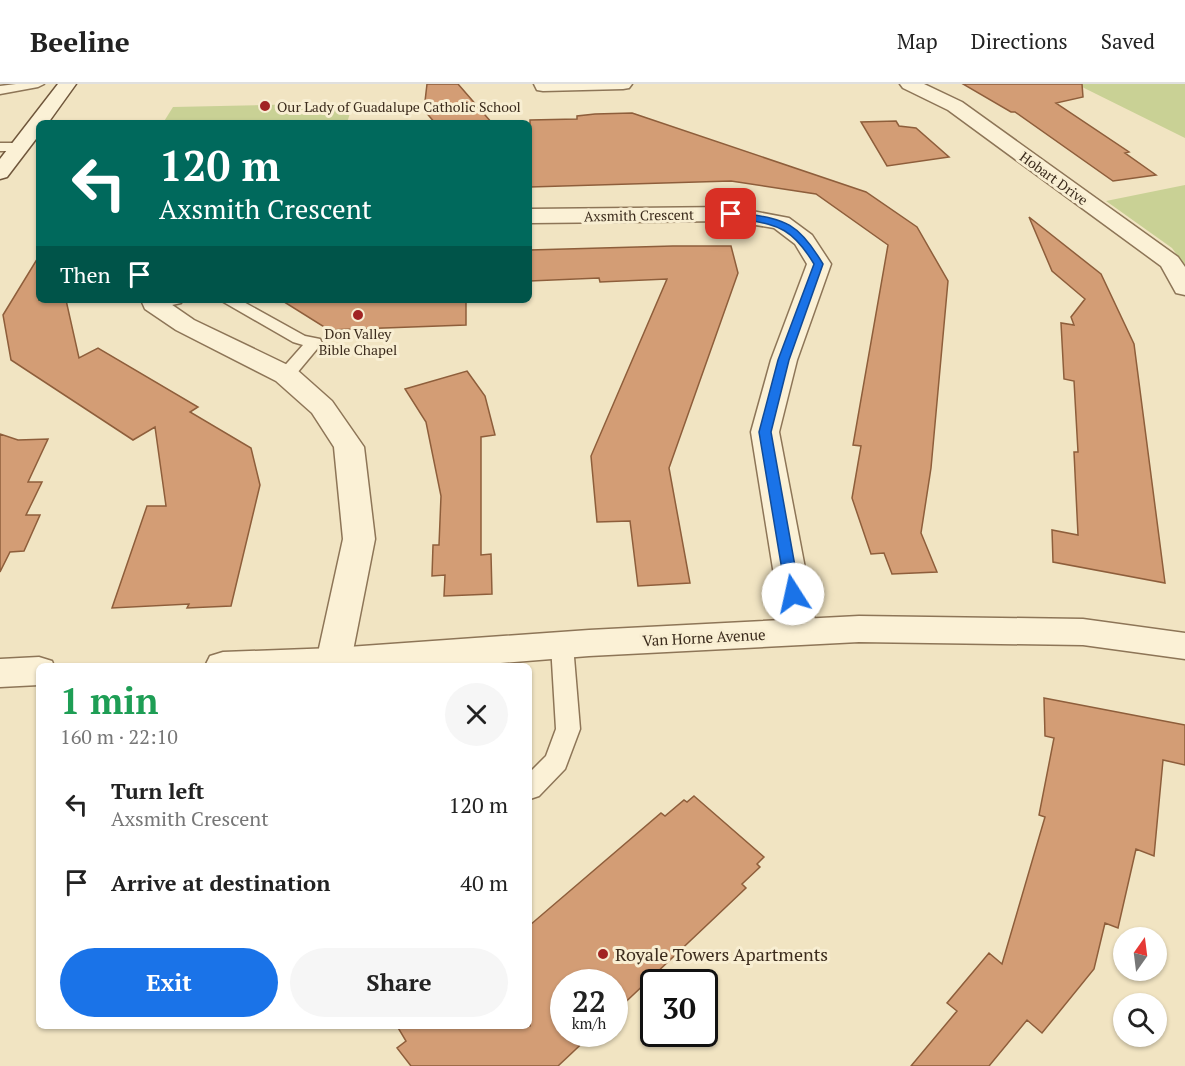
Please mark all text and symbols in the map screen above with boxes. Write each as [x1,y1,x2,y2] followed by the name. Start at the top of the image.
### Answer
[30,23,130,60] text: Beeline
[897,27,938,55] text: Map
[971,27,1068,55] text: Directions
[1101,27,1155,55] text: Saved
[277,97,521,116] place label: Our Lady of Guadalupe Catholic School
[258,99,272,113] marker: Our Lady of Guadalupe Catholic School
[159,137,280,193] text: 120 m
[60,144,138,222] icon: left
[1016,147,1092,209] street label: Hobart Drive
[705,188,756,239] pin
[159,191,372,227] text: Axsmith Crescent
[714,197,747,230] icon: arrive
[584,205,695,225] street label: Axsmith Crescent
[123,258,156,291] icon: arrive
[60,260,111,289] text: Then
[351,308,365,322] marker: Don Valley Bible Chapel
[319,324,397,359] place label: Don Valley Bible Chapel
[761,562,825,626] position arrow
[642,624,766,650] street label: Van Horne Avenue
[60,677,158,724] text: 1 min
[445,683,508,746] button: close
[60,723,178,750] text: 160 m · 22:10
[111,776,204,805] text: Turn left
[60,788,93,821] icon: left
[448,790,508,819] text: 120 m
[111,805,269,832] text: Axsmith Crescent
[60,866,93,899] icon: arrive
[111,868,330,897] text: Arrive at destination
[460,868,508,897] text: 40 m
[1113,927,1167,981] north arrow
[1113,927,1167,1047] map controls
[615,942,828,966] place label: Royale Towers Apartments
[596,947,610,961] marker: Royale Towers Apartments
[60,948,278,1017] button: Exit
[290,948,508,1017] button: Share
[640,969,718,1047] speed limit sign: 30
[572,981,606,1021] text: 22
[1113,993,1167,1047] button: search
[572,1013,606,1033] text: km/h

